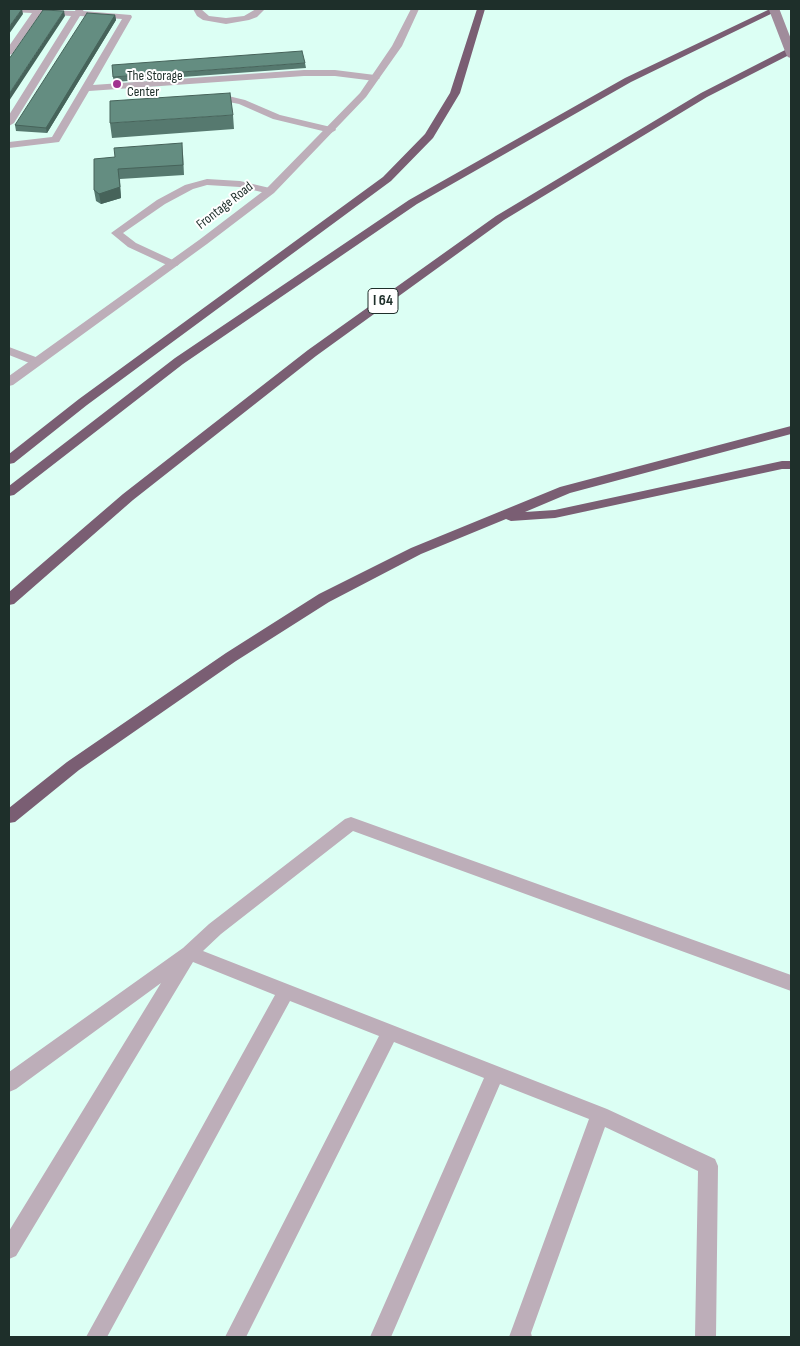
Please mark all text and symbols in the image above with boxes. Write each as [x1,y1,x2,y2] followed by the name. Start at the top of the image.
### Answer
[127,68,183,100] place label: The Storage Center
[111,78,123,90] marker: The Storage Center
[193,179,257,233] street label: Frontage Road
[368,288,398,314] road number: I 64

